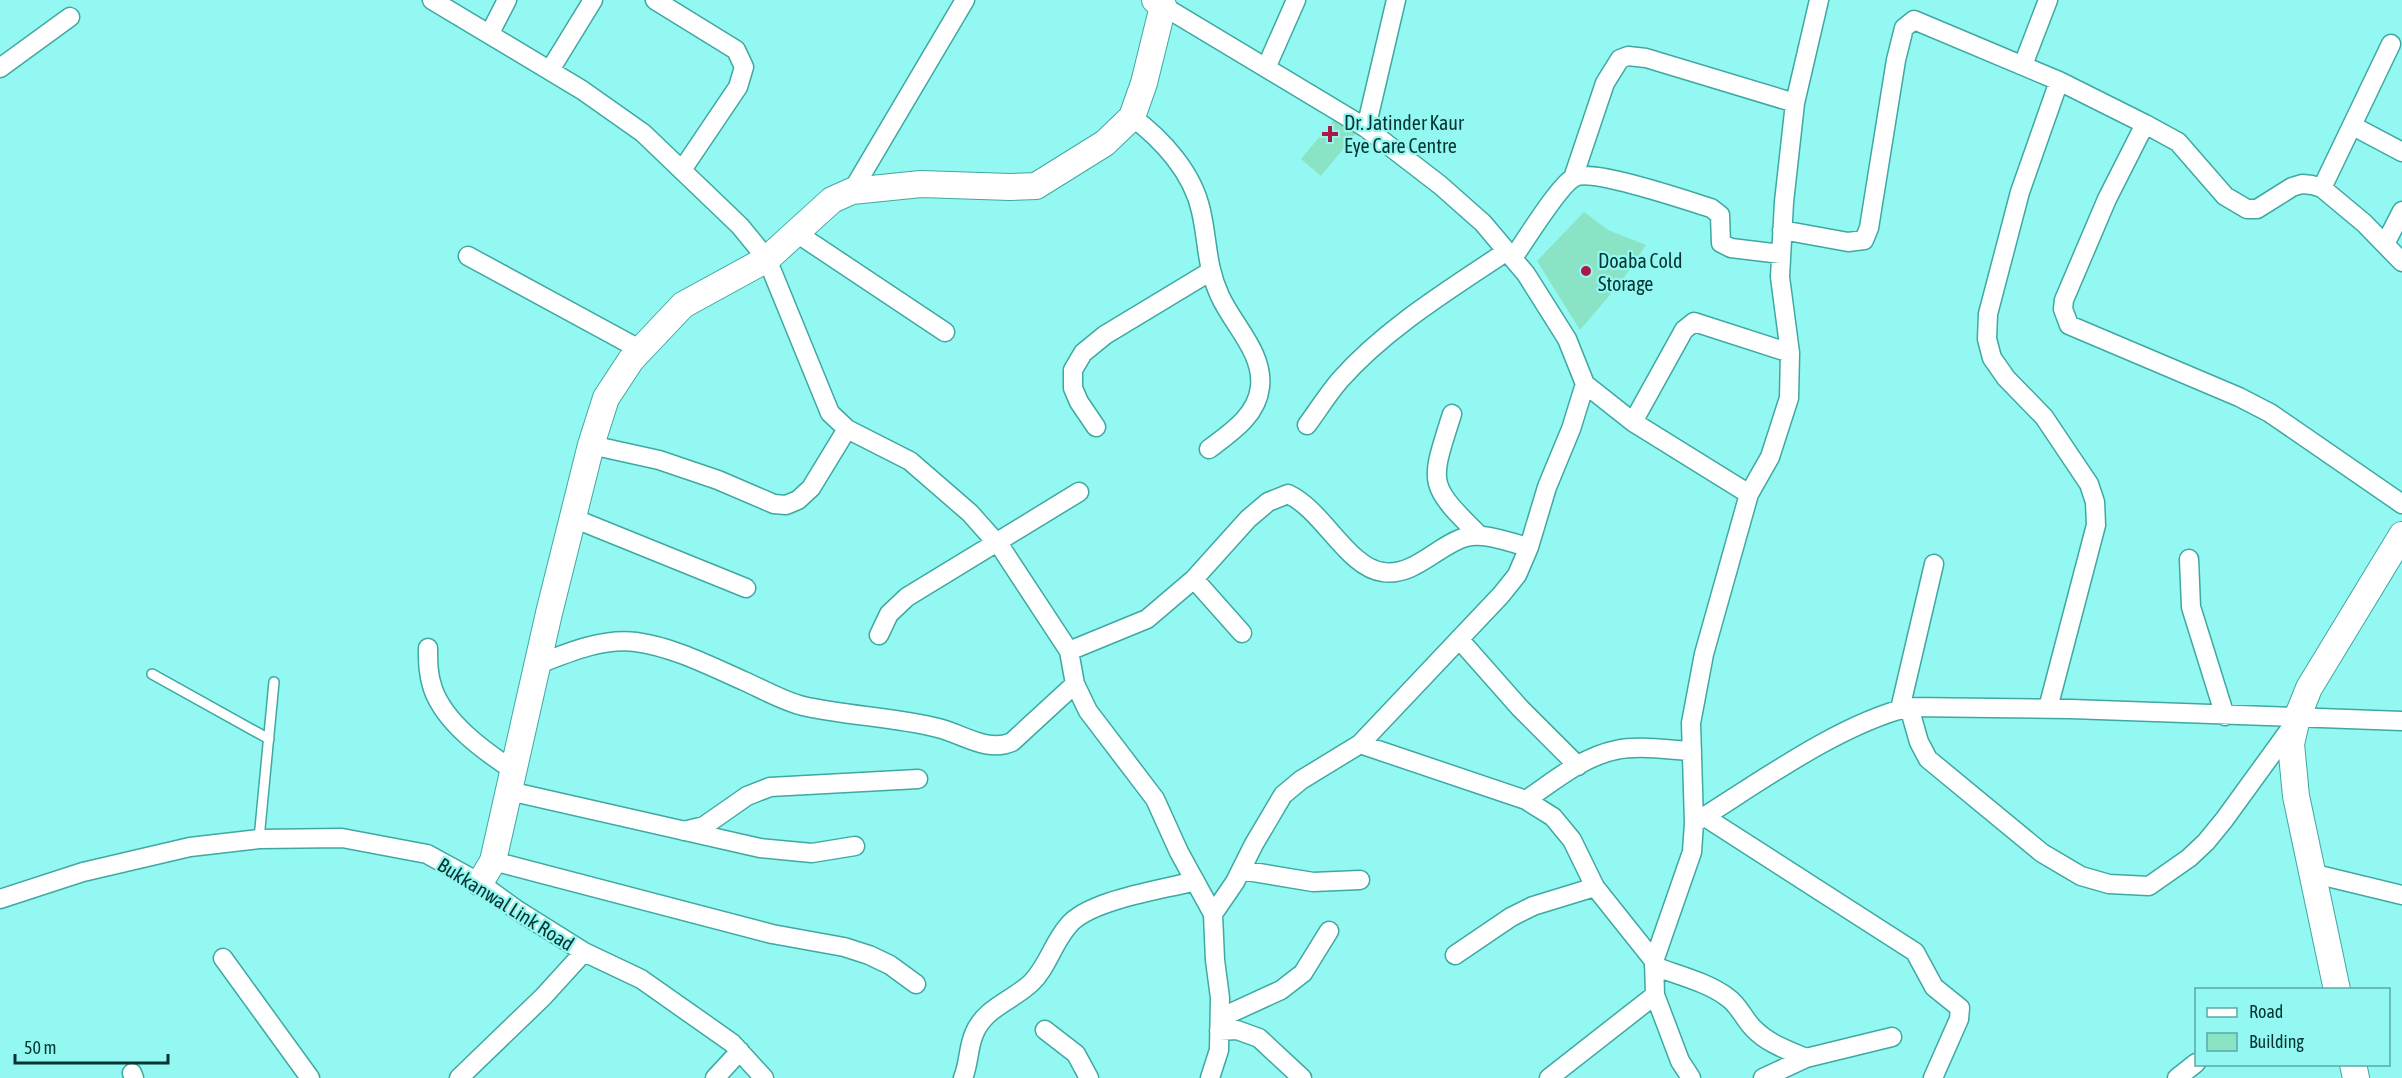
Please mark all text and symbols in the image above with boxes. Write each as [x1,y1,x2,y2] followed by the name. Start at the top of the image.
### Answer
[1344,111,1465,157] place label: Dr. Jatinder Kaur Eye Care Centre
[1321,125,1339,143] marker: Dr. Jatinder Kaur Eye Care Centre
[1598,249,1682,295] place label: Doaba Cold Storage
[1579,264,1593,278] marker: Doaba Cold Storage
[434,853,578,955] street label: Bukkanwal Link Road
[2195,988,2390,1066] legend
[2249,1001,2283,1022] text: Road
[15,1027,168,1065] scale bar
[2249,1031,2304,1052] text: Building
[24,1037,56,1058] text: 50 m

